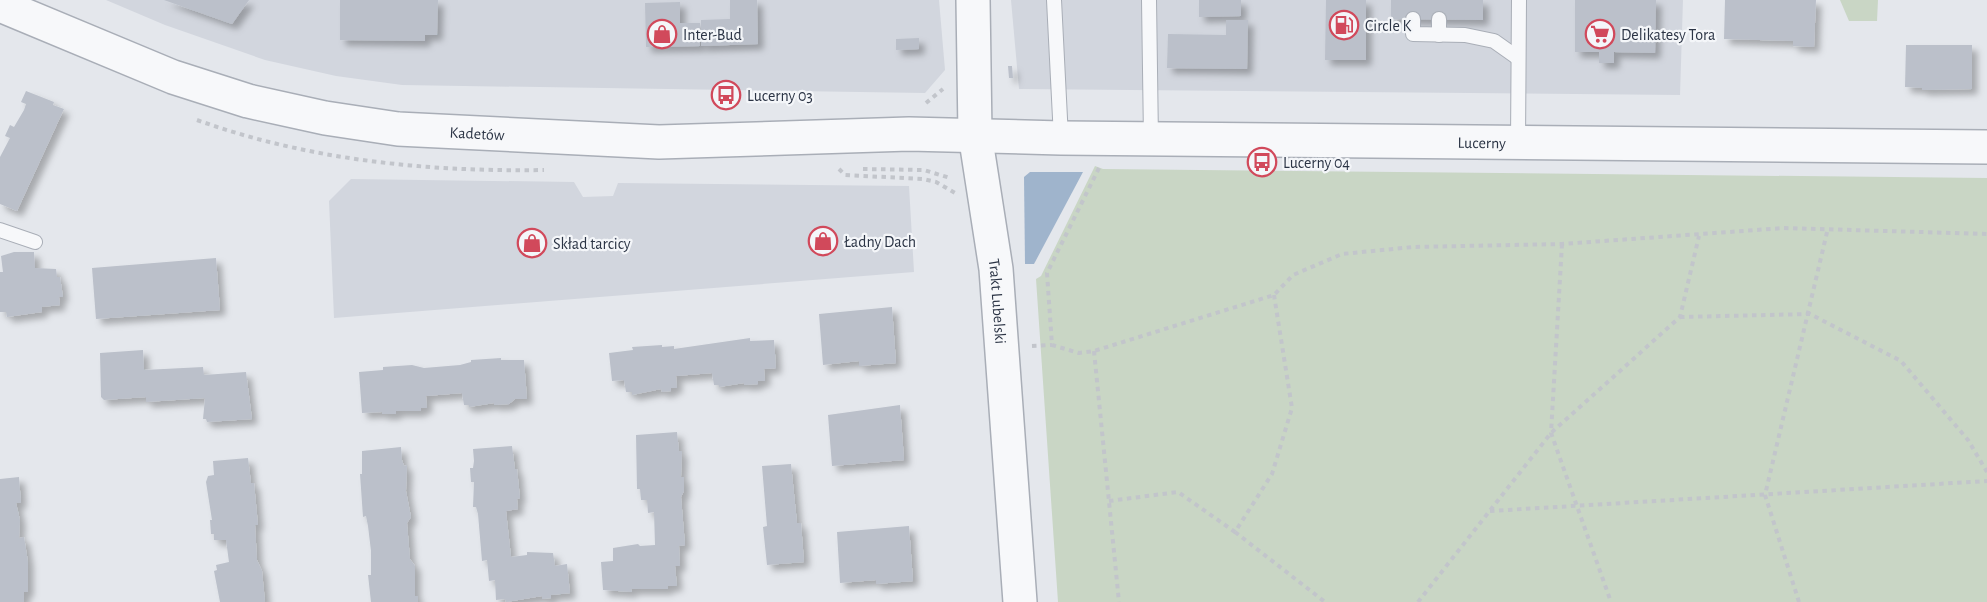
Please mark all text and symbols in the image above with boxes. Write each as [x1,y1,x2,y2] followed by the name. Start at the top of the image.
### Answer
[1328,9,1360,41] fuel station icon: Circle K
[646,18,678,50] shop icon: Inter-Bud
[1365,18,1411,34] place label: Circle K
[1584,18,1616,50] supermarket icon: Delikatesy Tora
[683,27,742,43] place label: Inter-Bud
[1621,27,1715,44] place label: Delikatesy Tora
[710,79,742,111] bus stop icon: Lucerny 03
[747,88,813,105] place label: Lucerny 03
[449,125,505,143] street label: Kadetów
[1457,135,1506,152] street label: Lucerny
[1246,146,1278,178] bus stop icon: Lucerny 04
[1283,155,1350,172] place label: Lucerny 04
[807,225,839,257] shop icon: Ładny Dach
[516,227,548,259] shop icon: Skład tarcicy
[844,234,916,251] place label: Ładny Dach
[553,236,631,253] place label: Skład tarcicy
[985,258,1008,345] street label: Trakt Lubelski

